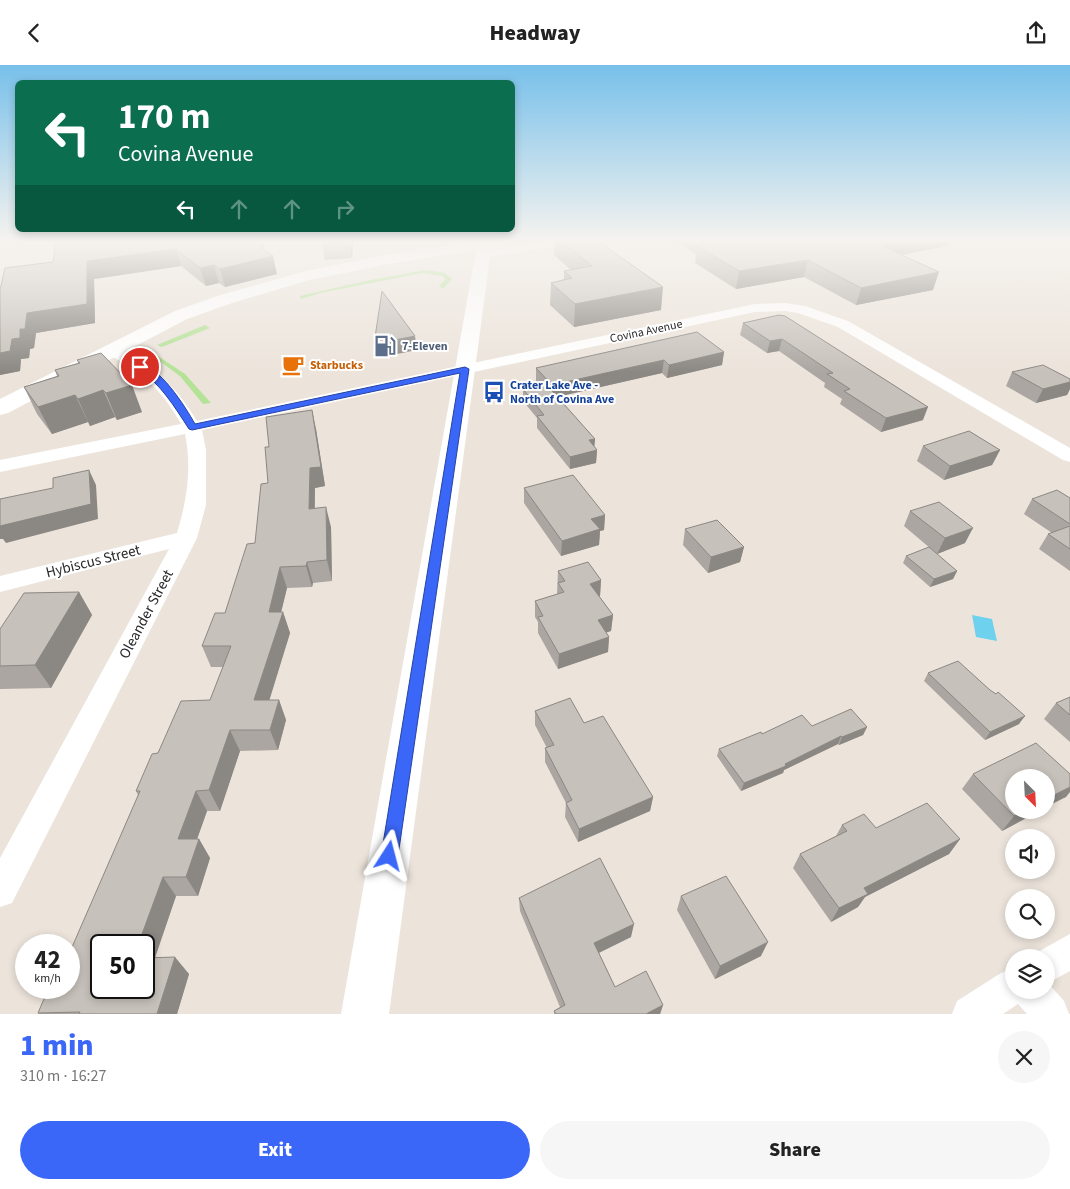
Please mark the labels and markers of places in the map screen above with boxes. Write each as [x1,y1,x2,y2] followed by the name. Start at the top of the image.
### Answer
[372,333,398,359] fuel station icon: 7-Eleven
[402,338,448,355] place label: 7-Eleven
[119,346,161,388] pin
[280,352,306,378] cafe icon: Starbucks
[310,357,363,374] place label: Starbucks
[510,377,614,408] place label: Crater Lake Ave - North of Covina Ave
[481,379,507,405] bus stop icon: Crater Lake Ave - North of Covina Ave

